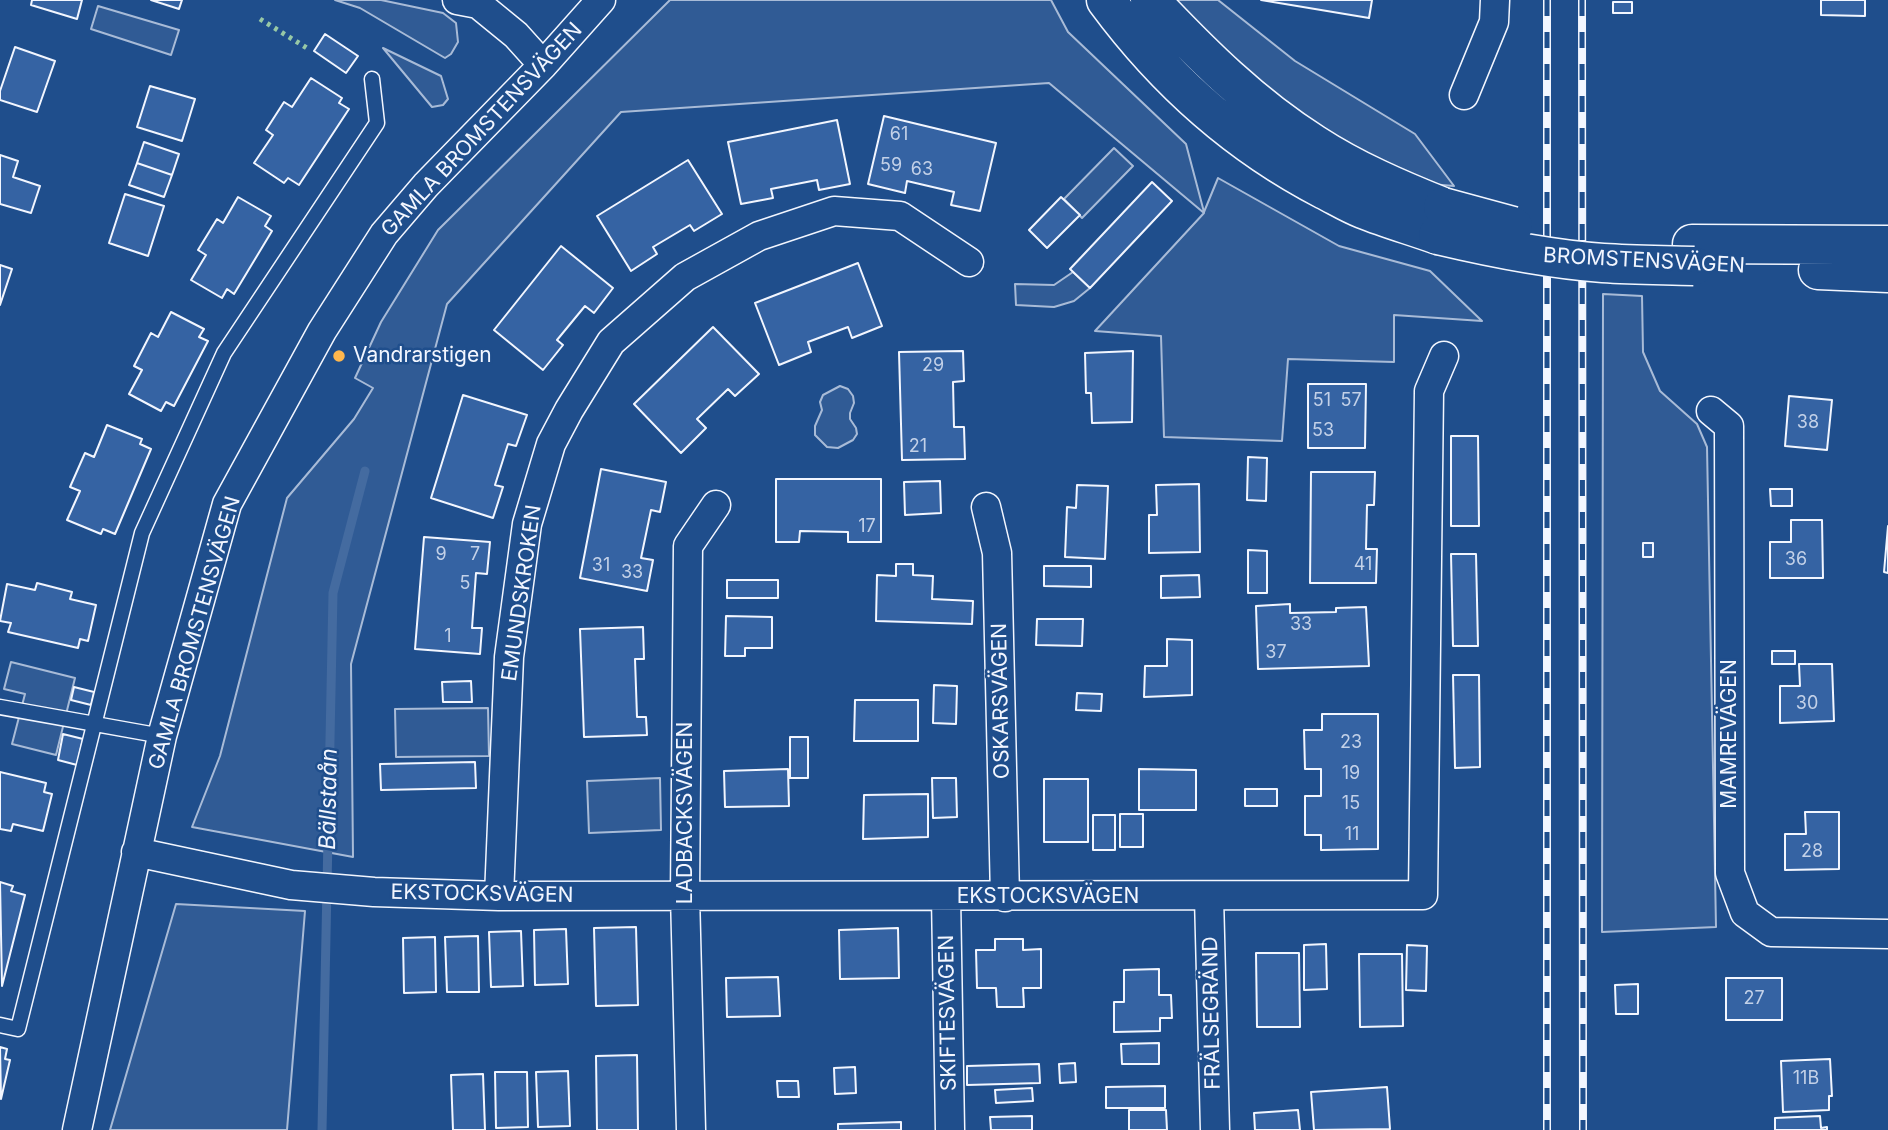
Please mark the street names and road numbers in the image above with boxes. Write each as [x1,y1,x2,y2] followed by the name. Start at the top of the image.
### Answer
[376,18,588,242] street label: GAMLA BROMSTENSVÄGEN
[1542,243,1746,279] street label: BROMSTENSVÄGEN
[144,493,246,773] street label: GAMLA BROMSTENSVÄGEN
[497,503,547,683] street label: EMUNDSKROKEN
[987,623,1015,779] street label: OSKARSVÄGEN
[1717,659,1743,809] street label: MAMREVÄGEN
[673,722,699,904] street label: LADBACKSVÄGEN
[390,880,574,908] street label: EKSTOCKSVÄGEN
[957,884,1139,910] street label: EKSTOCKSVÄGEN
[934,935,962,1091] street label: SKIFTESVÄGEN
[1198,936,1226,1090] street label: FRÄLSEGRÄND

